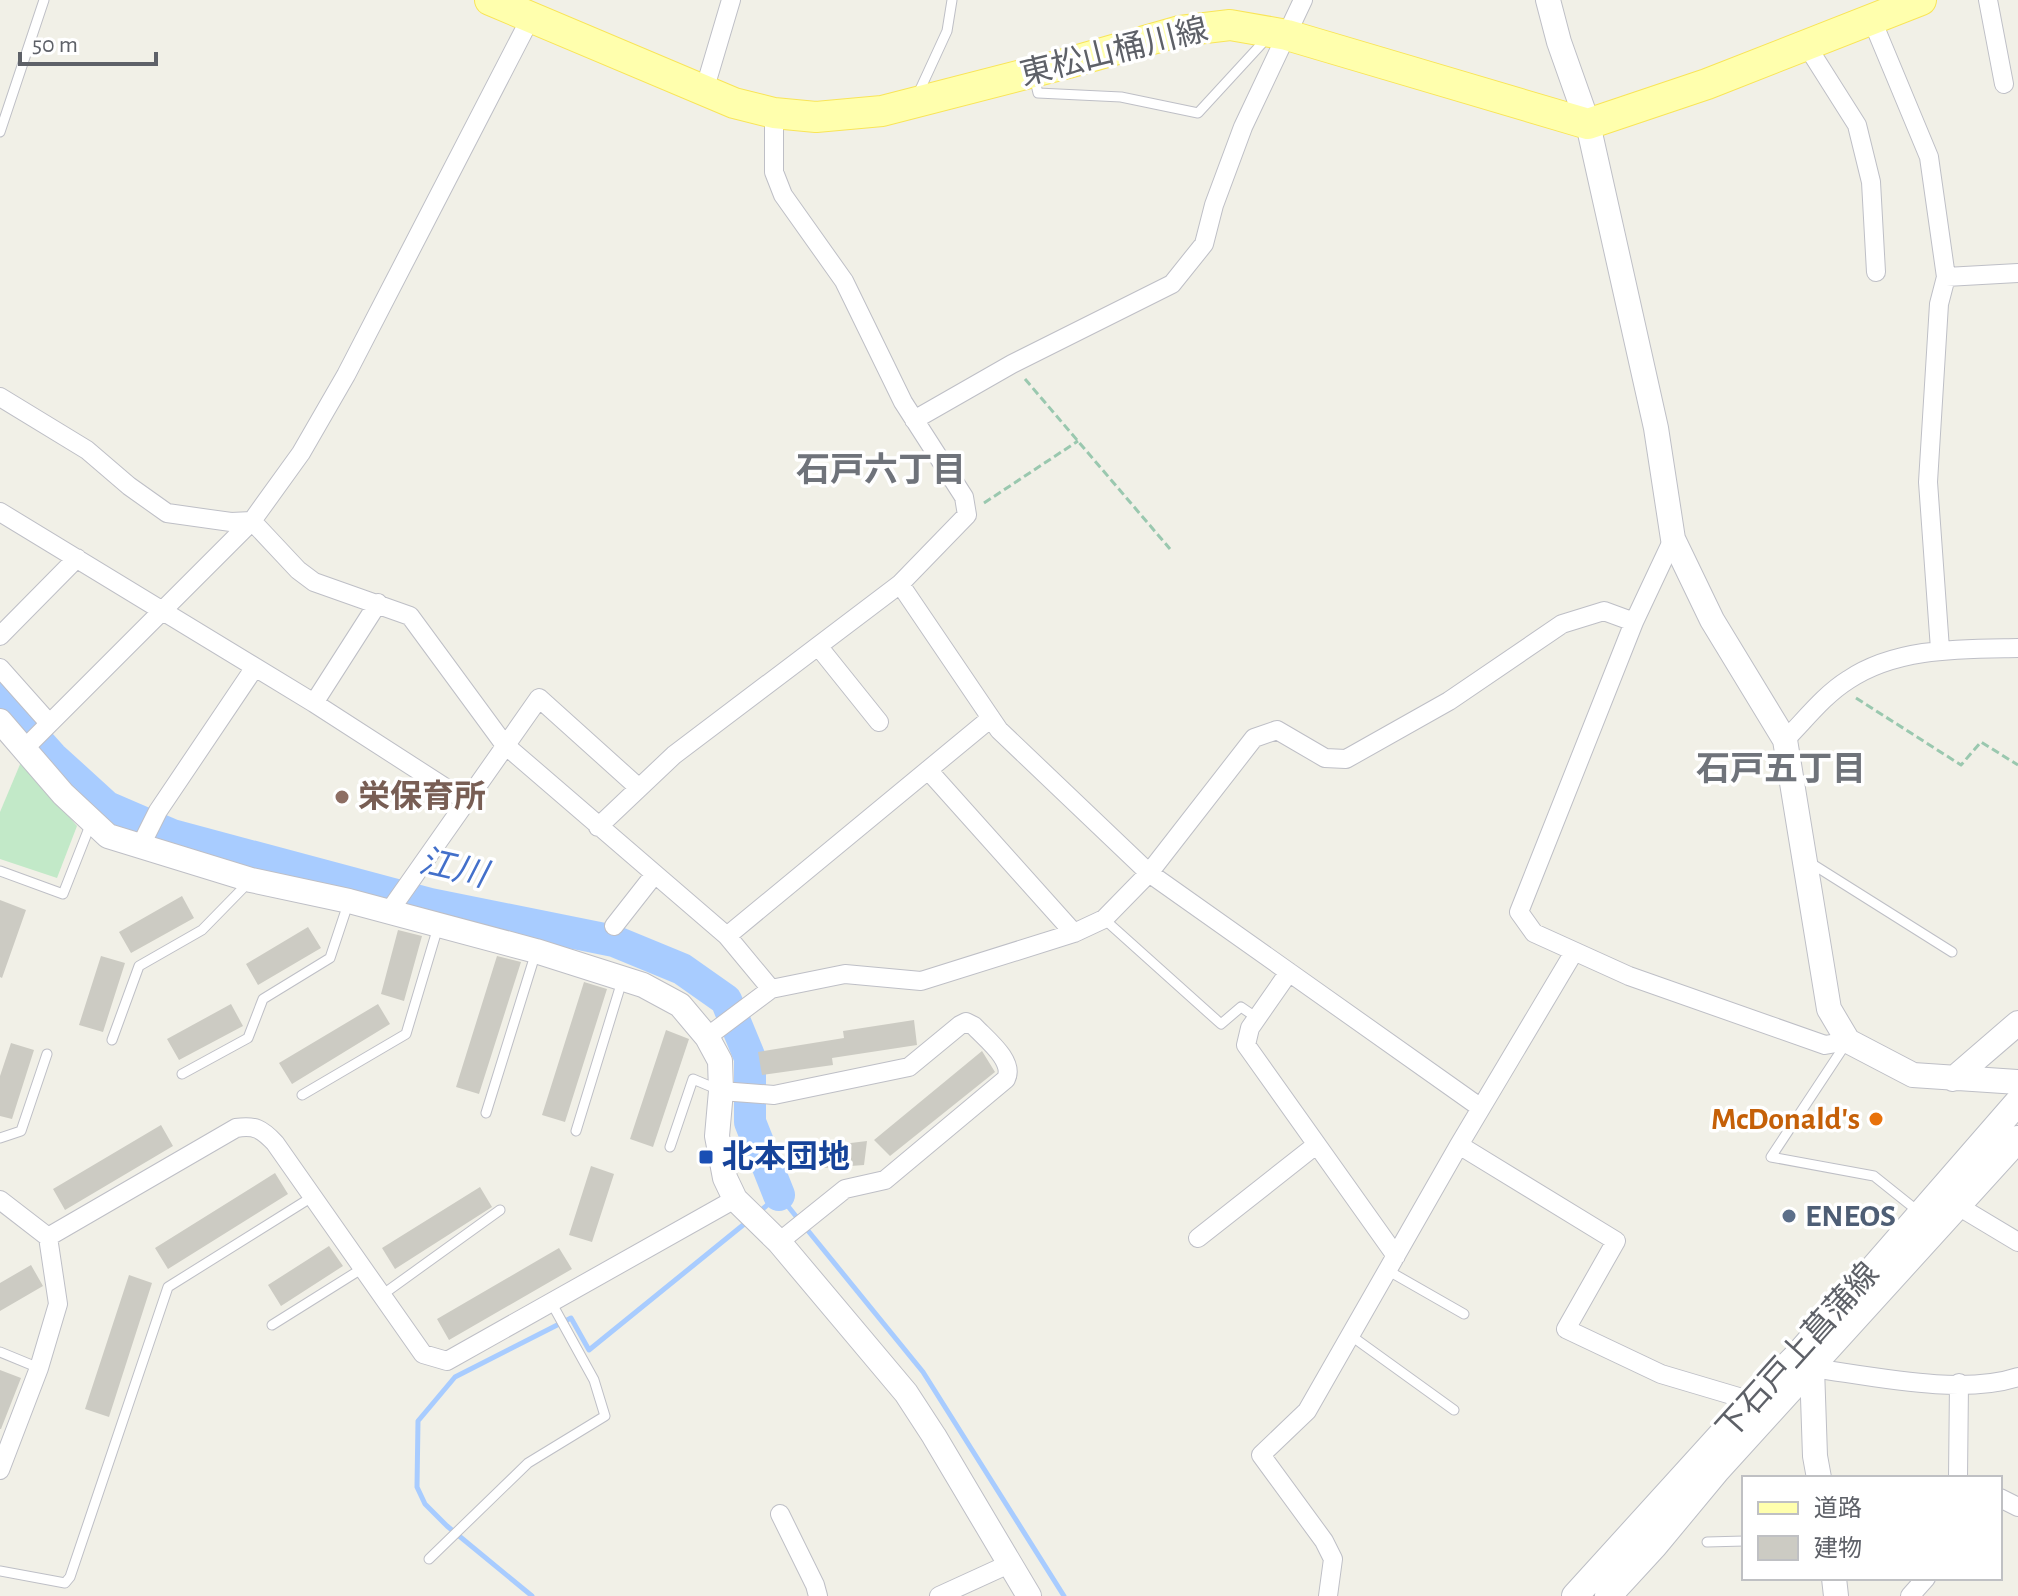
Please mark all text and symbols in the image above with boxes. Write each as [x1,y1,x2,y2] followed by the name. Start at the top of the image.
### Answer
[1016,11,1211,91] street label: 東松山桶川線
[20,16,156,66] scale bar
[32,33,78,57] text: 50 m
[796,452,966,488] district label: 石戸六丁目
[1696,752,1866,787] district label: 石戸五丁目
[358,779,486,813] place label: 栄保育所
[333,788,351,806] marker: 栄保育所
[416,843,493,894] water label: 江川
[1711,1103,1860,1135] place label: McDonald's
[1867,1110,1885,1128] marker: McDonald's
[722,1139,850,1173] place label: 北本団地
[697,1148,715,1166] marker: 北本団地
[1805,1200,1896,1232] place label: ENEOS
[1780,1207,1798,1225] marker: ENEOS
[1710,1256,1885,1445] street label: 下石戸上菖蒲線
[1742,1476,2002,1580] legend
[1814,1495,1862,1521] text: 道路
[1814,1536,1862,1561] text: 建物

